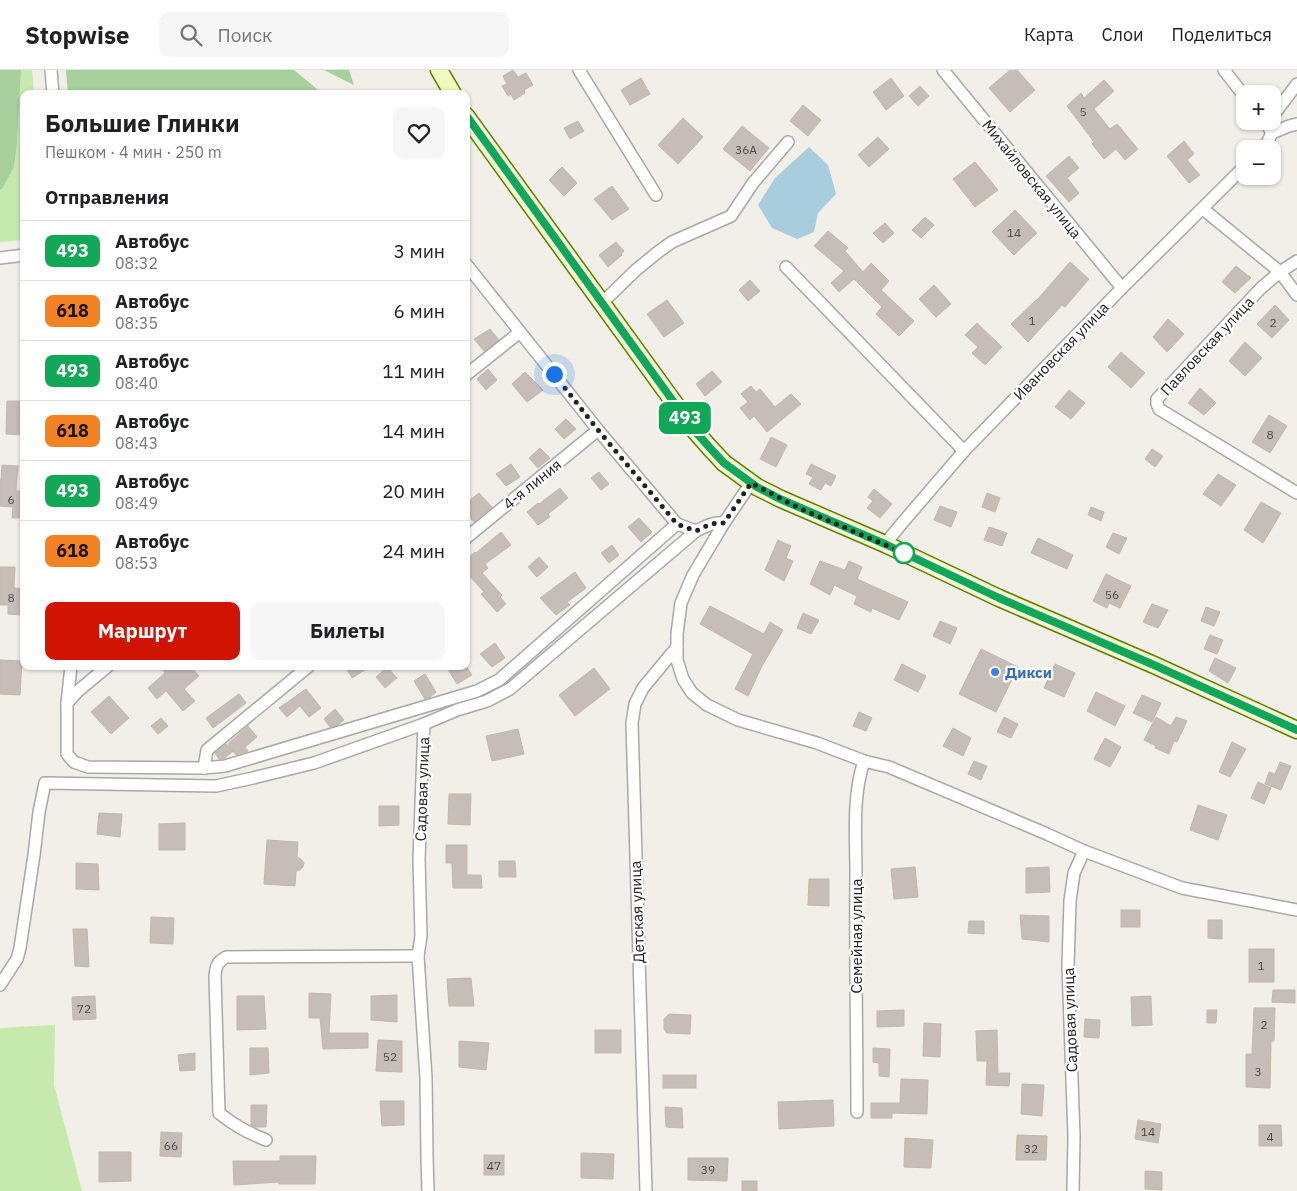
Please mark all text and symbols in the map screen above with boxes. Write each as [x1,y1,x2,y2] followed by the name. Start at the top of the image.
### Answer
[159,12,509,57] search box
[25,19,129,51] text: Stopwise
[177,21,205,49] icon: search
[217,23,272,47] text: Поиск
[1024,23,1074,46] text: Карта
[1102,23,1144,46] text: Слои
[1172,23,1272,46] text: Поделиться
[1236,85,1281,185] map controls
[1236,85,1281,130] button: +
[1079,104,1087,119] house number: 5
[45,107,240,139] text: Большие Глинки
[393,107,445,159] button: heart
[978,116,1086,242] street label: Михайловская улица
[1236,140,1281,185] button: −
[45,142,222,162] text: Пешком · 4 мин · 250 m
[735,142,757,157] house number: 36А
[45,185,169,209] text: Отправления
[1007,225,1021,240] house number: 14
[115,229,189,253] text: Автобус
[56,239,89,262] text: 493
[394,239,445,263] text: 3 мин
[115,253,158,273] text: 08:32
[115,289,189,313] text: Автобус
[1156,292,1258,400] street label: Павловская улица
[1009,298,1113,404] street label: Ивановская улица
[56,299,89,322] text: 618
[394,299,445,323] text: 6 мин
[115,313,158,333] text: 08:35
[1028,313,1036,328] house number: 1
[1269,315,1277,330] house number: 2
[115,349,189,373] text: Автобус
[56,359,89,382] text: 493
[382,359,445,383] text: 11 мин
[542,362,567,387] your location
[115,373,158,393] text: 08:40
[656,402,714,434] line badge: 493
[669,406,701,429] text: 493
[115,409,189,433] text: Автобус
[56,419,89,442] text: 618
[382,419,445,443] text: 14 мин
[1266,427,1274,442] house number: 8
[115,433,158,453] text: 08:43
[499,455,565,513] street label: 4-я линия
[115,469,189,493] text: Автобус
[56,479,89,502] text: 493
[382,479,445,503] text: 20 мин
[7,492,15,507] house number: 6
[115,493,158,513] text: 08:49
[115,529,189,553] text: Автобус
[56,539,89,562] text: 618
[382,539,445,563] text: 24 мин
[893,542,915,564] unlabelled marker
[115,553,158,573] text: 08:53
[1105,587,1119,602] house number: 56
[7,590,15,605] house number: 8
[45,602,240,660] button: Маршрут
[250,602,445,660] button: Билеты
[1005,663,1052,682] place label: Дикси
[989,666,1001,678] marker: Дикси
[411,736,433,842] street label: Садовая улица
[626,860,648,964] street label: Детская улица
[847,879,866,994] street label: Семейная улица
[1257,958,1265,973] house number: 1
[1059,967,1081,1073] street label: Садовая улица
[77,1001,91,1016] house number: 72
[1260,1017,1268,1032] house number: 2
[383,1049,397,1064] house number: 52
[1254,1064,1262,1079] house number: 3
[1141,1124,1155,1139] house number: 14
[1266,1129,1274,1144] house number: 4
[164,1138,178,1153] house number: 66
[1024,1141,1038,1156] house number: 32
[487,1158,501,1173] house number: 47
[701,1162,715,1177] house number: 39

